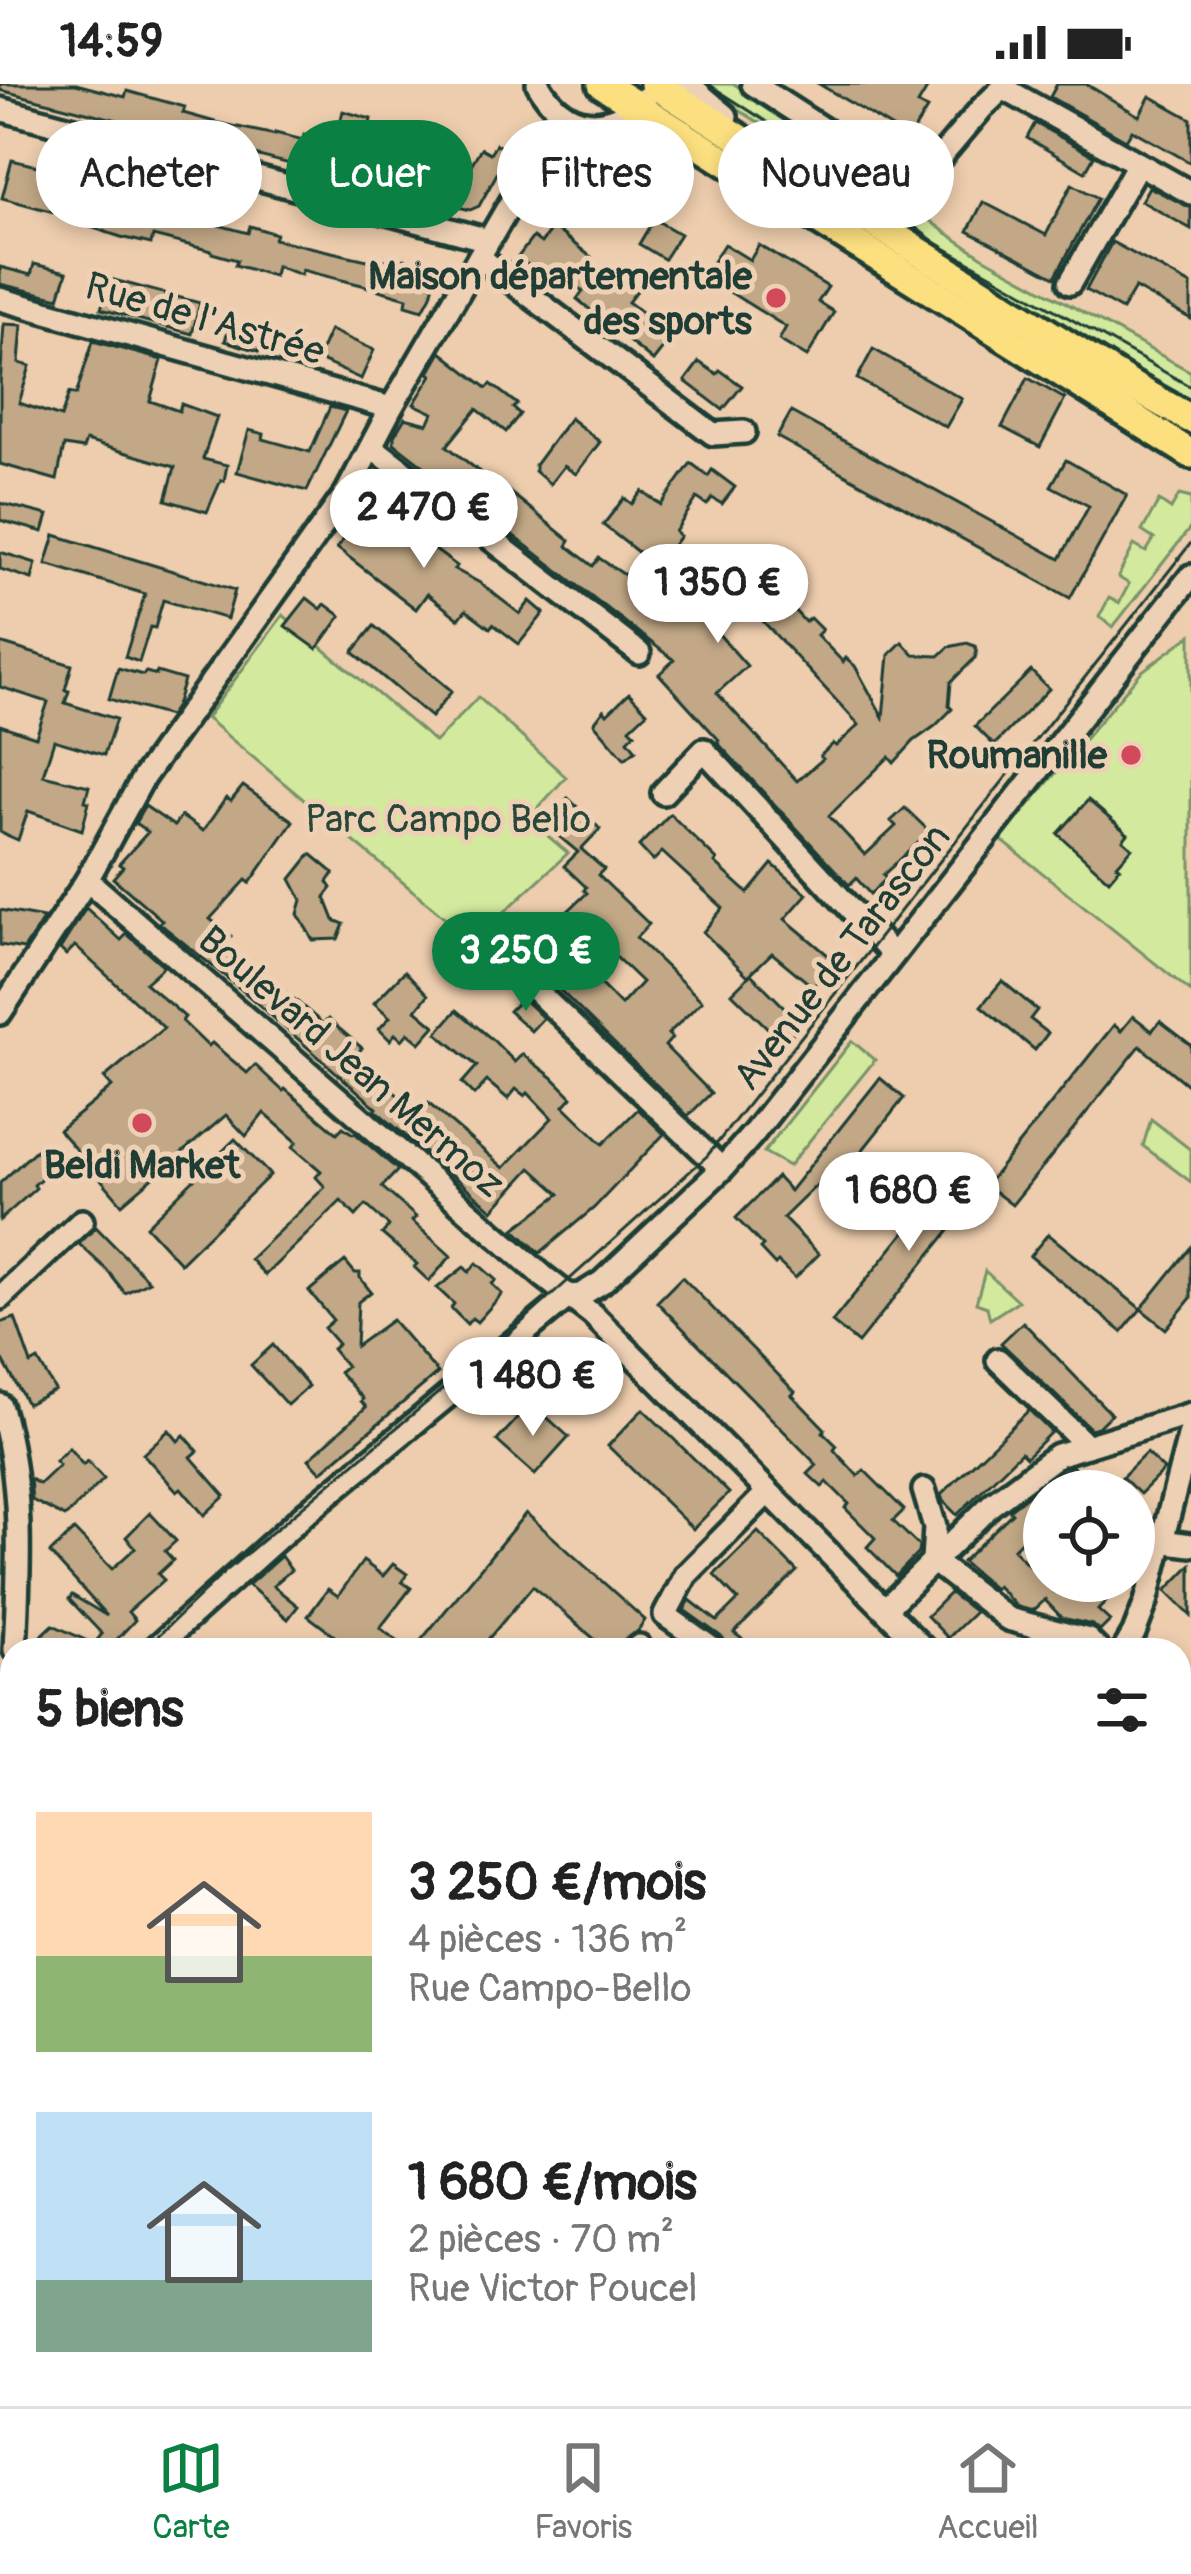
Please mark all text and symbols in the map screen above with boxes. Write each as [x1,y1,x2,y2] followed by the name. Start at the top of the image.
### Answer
[60,14,163,70] text: 14:59
[36,120,262,228] chip: Acheter
[286,120,473,228] chip: Louer
[497,120,694,228] chip: Filtres
[718,120,954,228] chip: Nouveau
[368,252,753,346] place label: Maison départementale des sports
[80,261,330,377] street label: Rue de l'Astrée
[763,285,789,311] marker: Maison départementale des sports
[313,469,535,571] pin: 2 470 €
[357,483,491,532] text: 2 470 €
[607,544,829,646] pin: 1 350 €
[654,558,782,607] text: 1 350 €
[927,731,1108,780] place label: Roumanille
[1118,742,1144,768] marker: Roumanille
[305,795,591,844] park label: Parc Campo Bello
[723,814,961,1100] street label: Avenue de Tarascon
[415,912,637,1014] pin: 3 250 €
[188,916,514,1208] street label: Boulevard Jean Mermoz
[459,926,593,975] text: 3 250 €
[129,1110,155,1136] marker: Beldi Market
[44,1141,241,1190] place label: Beldi Market
[798,1152,1020,1254] pin: 1 680 €
[846,1166,972,1215] text: 1 680 €
[422,1337,644,1439] pin: 1 480 €
[470,1351,596,1400] text: 1 480 €
[1023,1470,1155,1602] map controls
[1023,1470,1155,1602] button: locate
[1089,1677,1155,1743] icon: filters
[36,1678,184,1742] text: 5 biens
[408,1851,706,1915] text: 3 250 €/mois
[132,1860,276,2004] icon: home
[408,1915,687,1964] text: 4 pièces · 136 m²
[408,1964,692,2013] text: Rue Campo-Bello
[408,2151,697,2215] text: 1 680 €/mois
[132,2160,276,2304] icon: home
[408,2215,674,2264] text: 2 pièces · 70 m²
[408,2264,697,2313] text: Rue Victor Poucel
[152,2435,229,2548] tab: Carte
[534,2435,632,2548] tab: Favoris
[937,2435,1039,2548] tab: Accueil

